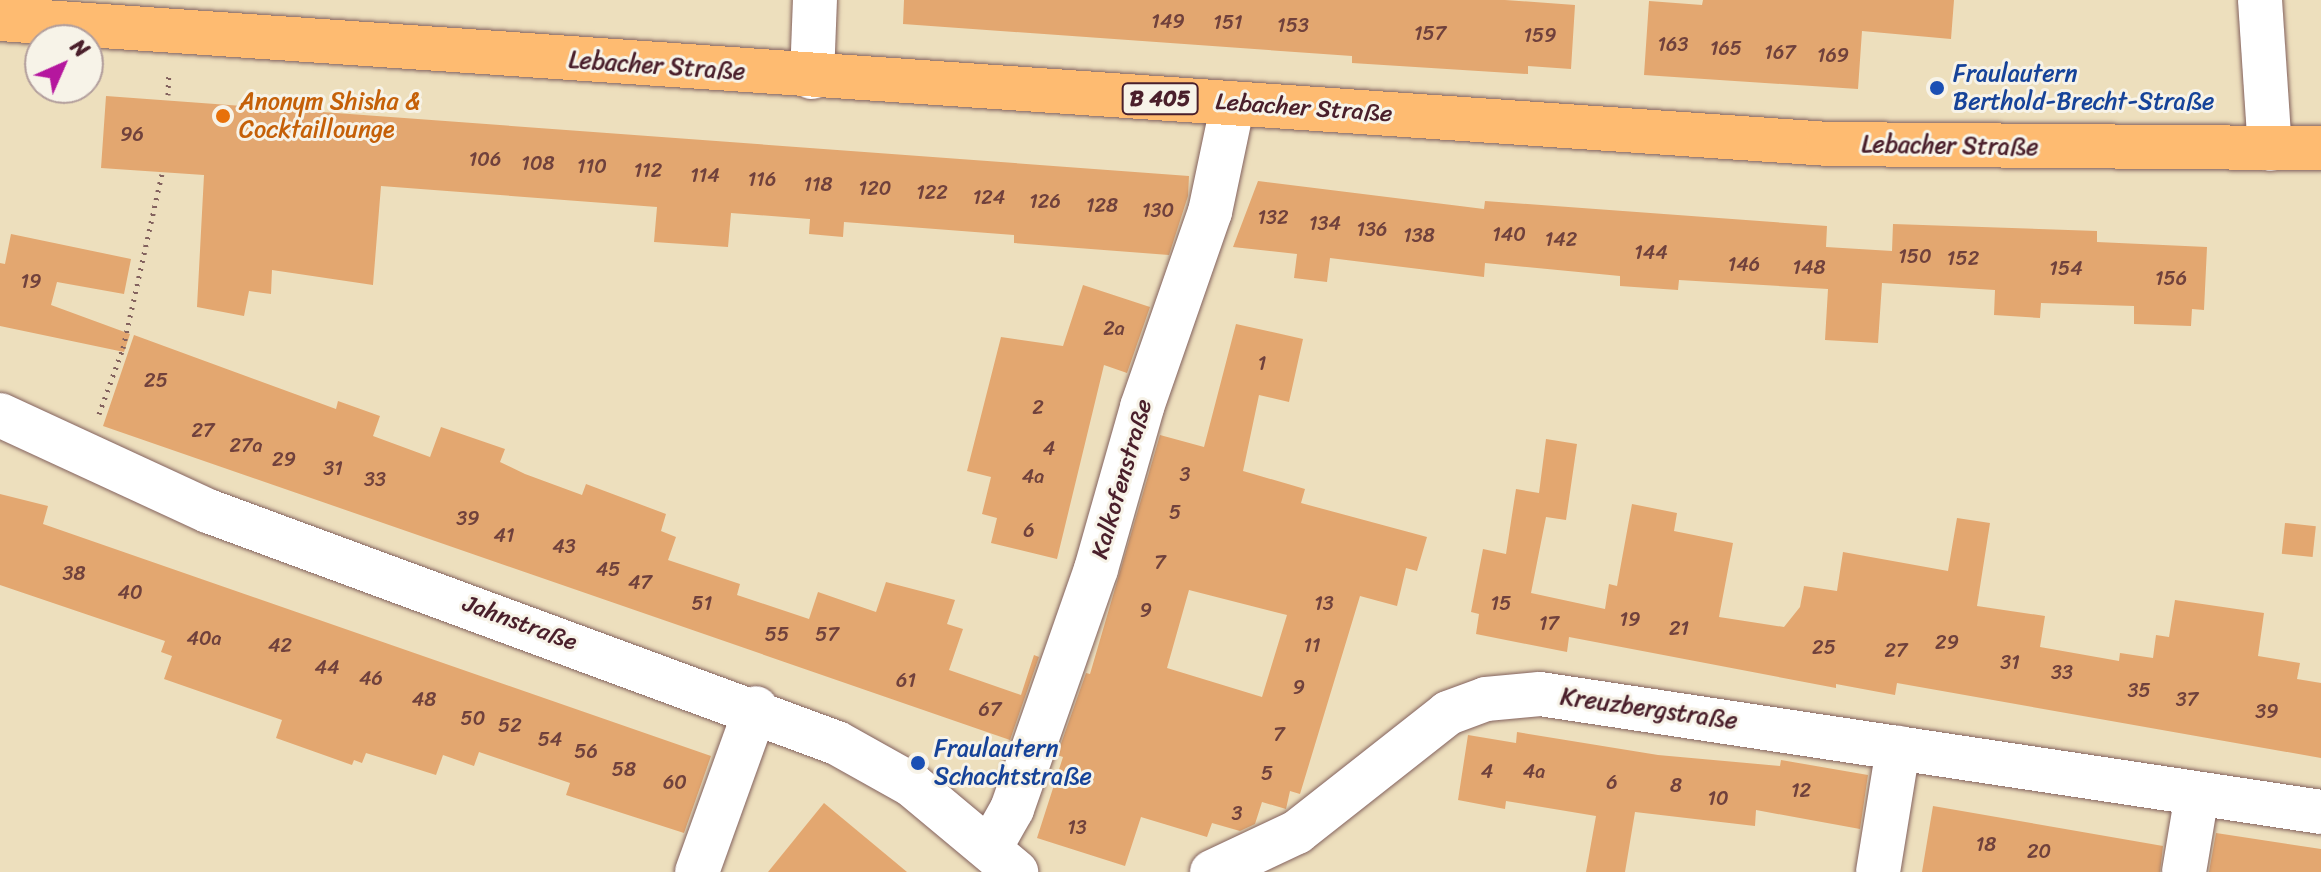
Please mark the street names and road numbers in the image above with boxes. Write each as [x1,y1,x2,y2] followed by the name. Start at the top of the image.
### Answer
[568,45,746,87] street label: Lebacher Straße
[1120,81,1200,117] road number: B 405
[1215,87,1393,129] street label: Lebacher Straße
[1861,130,2039,162] street label: Lebacher Straße
[1085,396,1159,562] street label: Kalkofenstraße
[459,589,581,657] street label: Jahnstraße
[1559,682,1739,736] street label: Kreuzbergstraße

